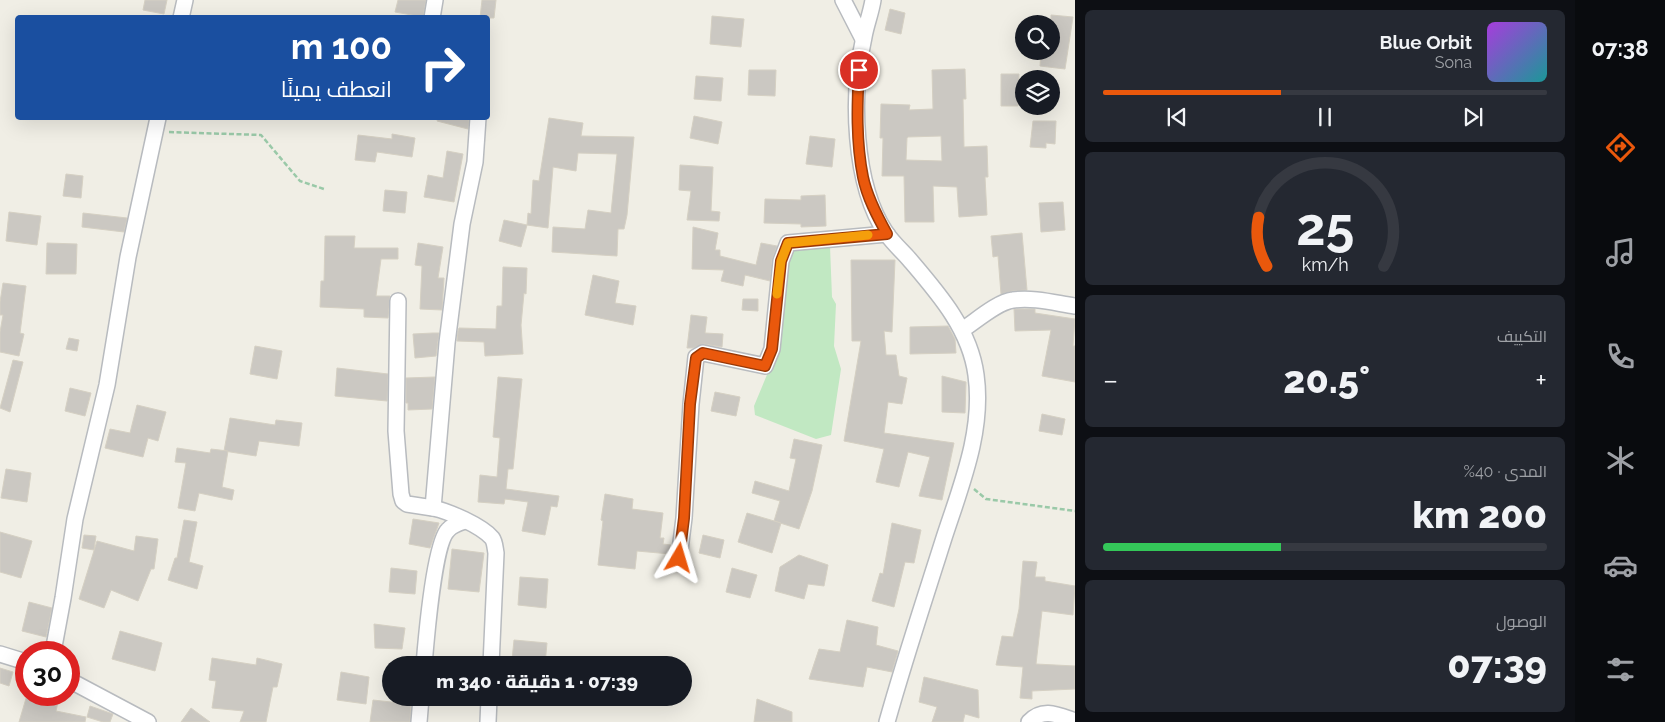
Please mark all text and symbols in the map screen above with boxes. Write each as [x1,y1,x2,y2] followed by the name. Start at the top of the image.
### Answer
[1015,15,1060,115] map controls
[1015,15,1060,60] button: search
[291,26,392,67] text: 100 m
[1380,31,1472,53] text: Blue Orbit
[410,35,475,100] icon: right
[1592,35,1648,61] text: 07:38
[838,49,880,91] pin
[1435,53,1472,72] text: Sona
[845,56,873,84] icon: arrive
[1015,70,1060,115] button: layers
[281,76,392,102] text: انعطف يمينًا
[1163,103,1191,131] icon: previous
[1311,103,1339,131] icon: pause
[1459,103,1487,131] icon: next
[1603,130,1638,165] icon: directions
[1296,196,1354,257] text: 25
[1603,235,1638,270] icon: music
[1301,254,1349,275] text: km/h
[1497,327,1547,346] text: التكييف
[1603,339,1638,374] icon: phone
[1283,357,1370,402] text: 20.5°
[1103,364,1118,397] text: −
[1535,364,1547,397] text: +
[1603,443,1638,478] icon: climate
[1463,462,1547,481] text: المدى · 40%
[1412,492,1547,537] text: 200 km
[652,531,704,583] position arrow
[1603,548,1638,583] icon: car
[1496,612,1547,631] text: الوصول
[15,641,80,706] speed limit sign: 30
[1447,642,1547,687] text: 07:39
[1603,652,1638,687] icon: filters
[436,670,638,692] text: 07:39 · 1 دقيقة · 340 m

